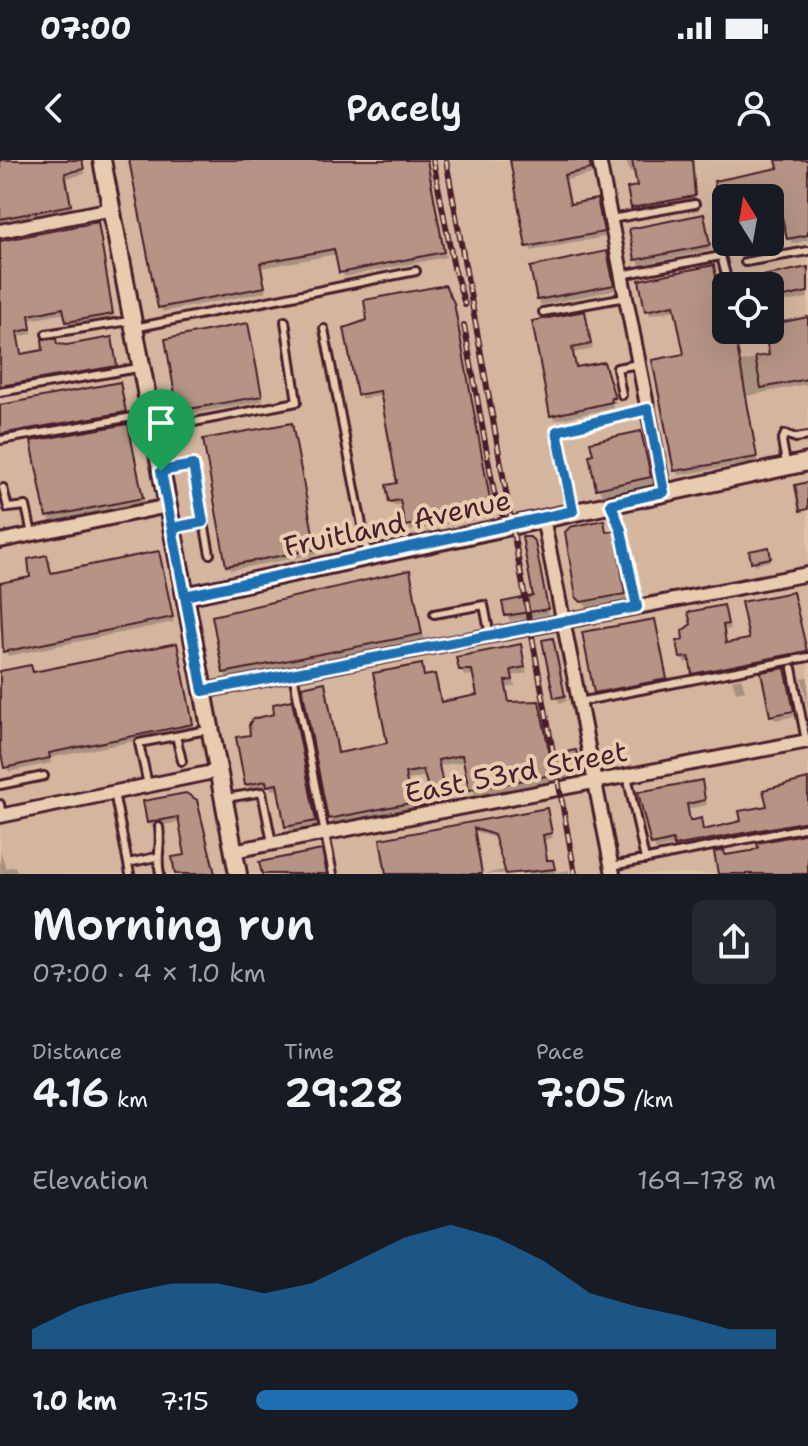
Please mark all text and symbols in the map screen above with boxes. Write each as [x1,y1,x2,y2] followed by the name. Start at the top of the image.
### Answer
[40,8,132,49] text: 07:00
[346,84,462,133] text: Pacely
[32,86,76,130] icon: back
[732,86,776,130] icon: person
[712,184,784,256] north arrow
[712,184,784,344] map controls
[712,272,784,344] button: locate
[127,389,195,471] pin
[139,401,183,445] icon: arrive
[280,480,514,566] street label: Fruitland Avenue
[402,732,630,812] street label: East 53rd Street
[32,895,315,954] text: Morning run
[692,900,776,984] button: share
[32,955,266,990] text: 07:00 · 4 × 1.0 km
[32,1037,122,1066] text: Distance
[284,1037,334,1066] text: Time
[536,1037,584,1066] text: Pace
[32,1066,109,1120] text: 4.16
[284,1066,404,1120] text: 29:28
[536,1066,627,1120] text: 7:05
[109,1085,148,1114] text: km
[627,1085,674,1114] text: /km
[32,1162,148,1197] text: Elevation
[637,1162,776,1197] text: 169–178 m
[32,1383,117,1418] text: 1.0 km
[160,1383,209,1418] text: 7:15

